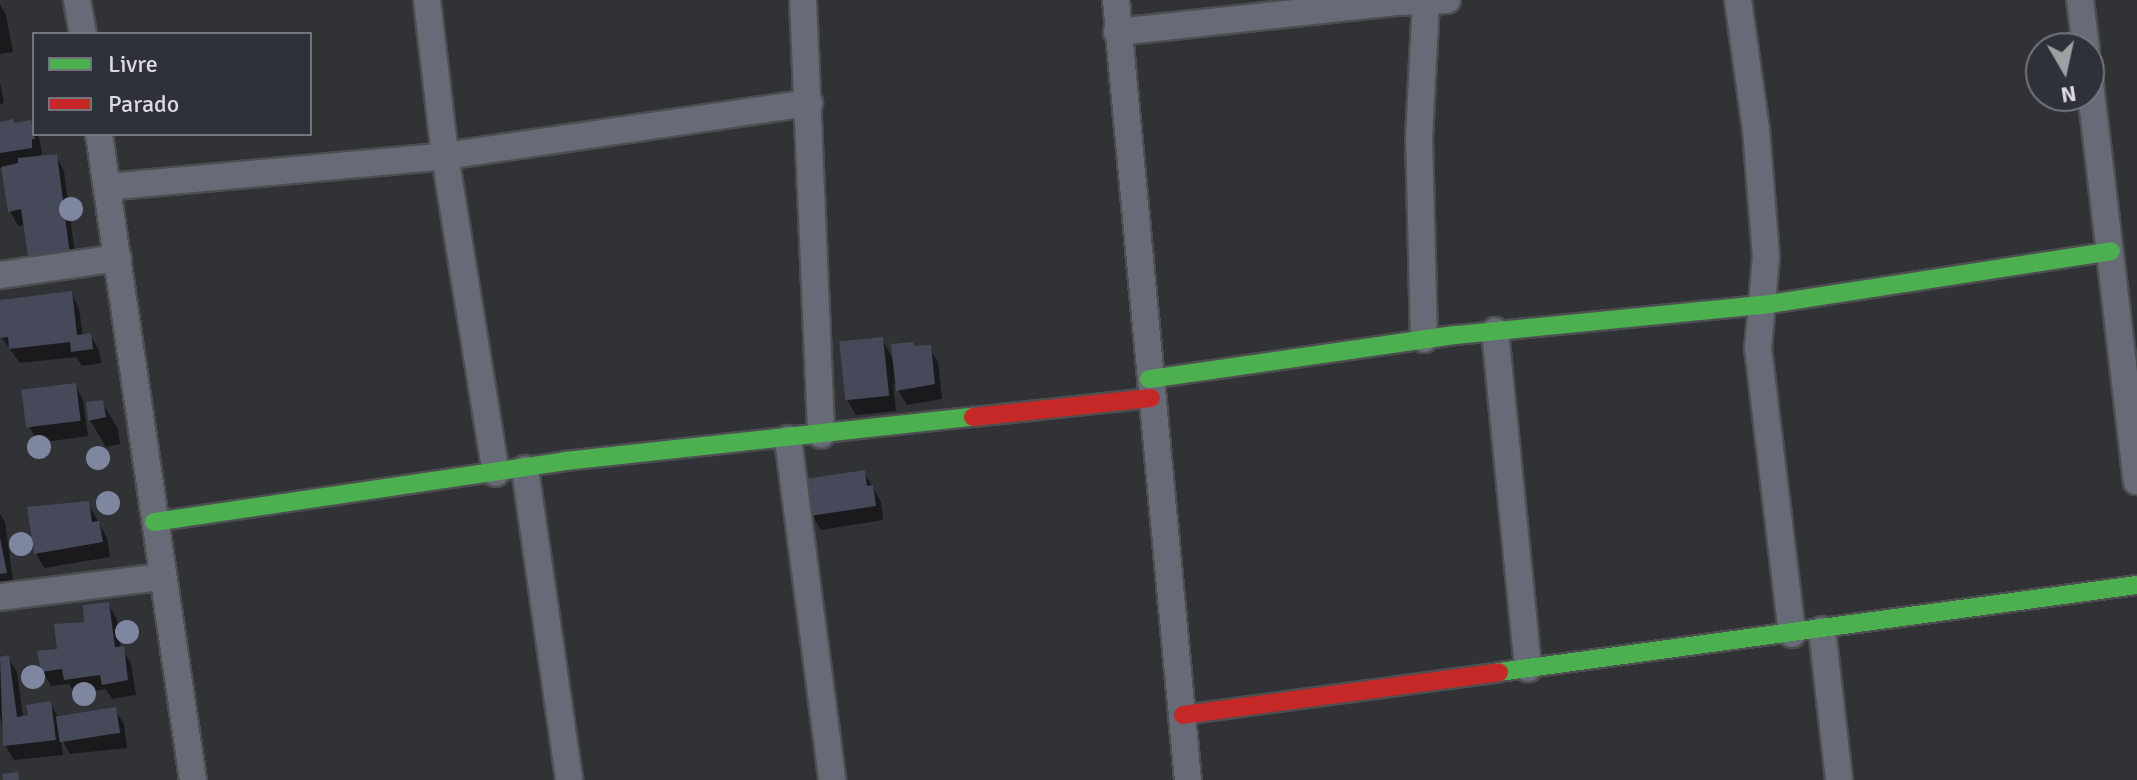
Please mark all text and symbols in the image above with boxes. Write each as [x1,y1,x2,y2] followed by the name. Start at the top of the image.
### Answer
[32,32,312,136] legend
[2025,32,2105,112] north arrow
[108,49,158,79] text: Livre
[2059,80,2078,109] text: N
[108,89,179,119] text: Parado

